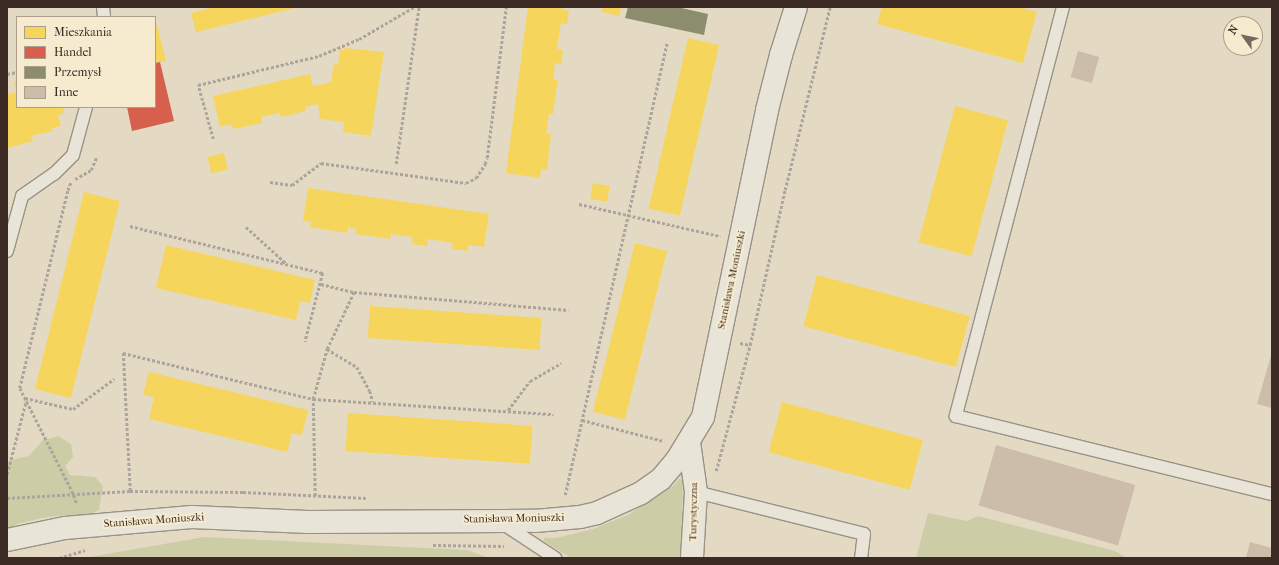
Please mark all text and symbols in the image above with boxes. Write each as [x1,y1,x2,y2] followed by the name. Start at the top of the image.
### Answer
[16,16,156,108] legend
[1223,16,1263,56] north arrow
[1226,23,1241,37] text: N
[54,25,112,39] text: Mieszkania
[54,45,92,59] text: Handel
[54,65,101,79] text: Przemysł
[54,85,79,99] text: Inne
[715,229,749,331] street label: Stanisława Moniuszki
[687,483,701,541] street label: Turystyczna
[103,511,205,531] street label: Stanisława Moniuszki
[463,512,565,526] street label: Stanisława Moniuszki

